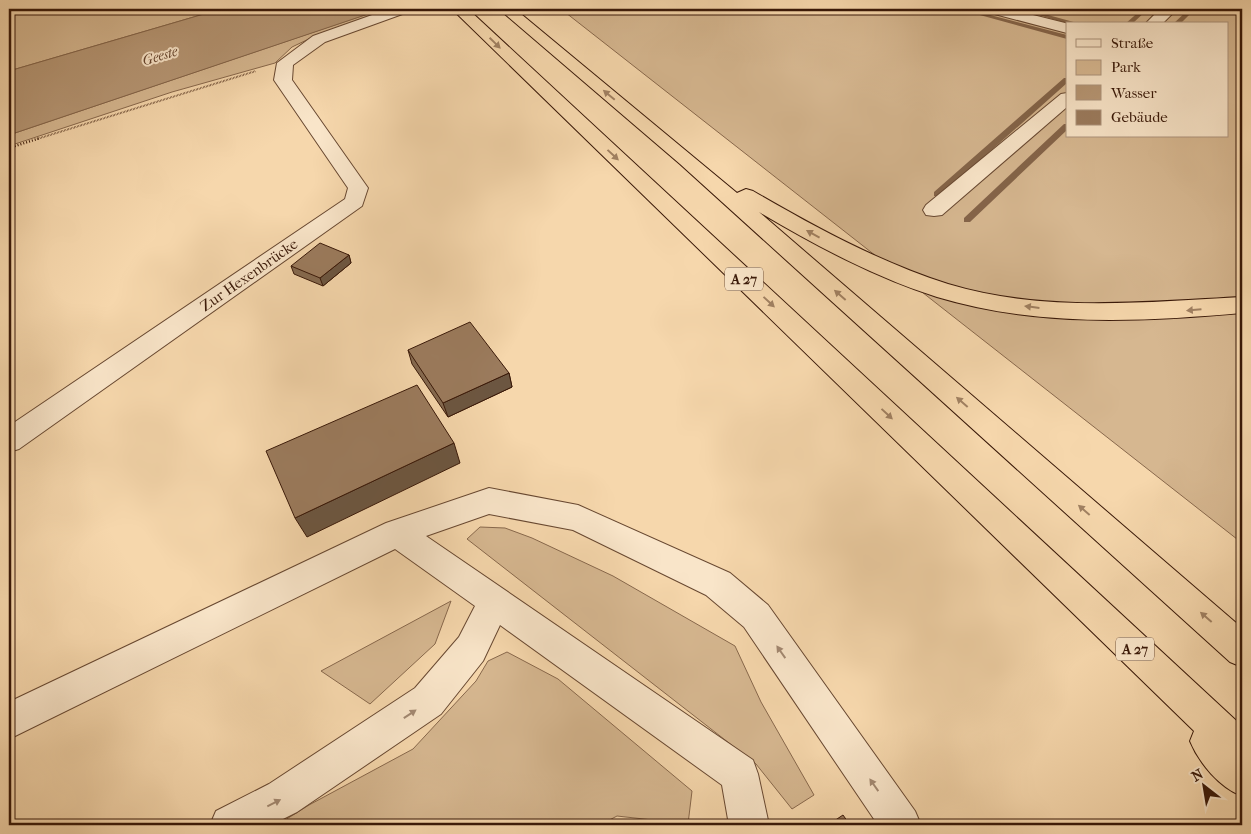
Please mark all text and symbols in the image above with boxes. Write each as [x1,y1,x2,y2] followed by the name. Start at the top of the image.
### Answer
[1066,22,1228,138] legend
[1111,34,1154,52] text: Straße
[489,37,501,49] one-way arrow
[140,43,180,69] water label: Geeste
[1111,58,1141,76] text: Park
[1110,84,1157,102] text: Wasser
[603,89,616,100] one-way arrow
[1111,108,1168,126] text: Gebäude
[607,149,619,161] one-way arrow
[806,229,819,238] one-way arrow
[197,234,302,315] street label: Zur Hexenbrücke
[725,268,763,290] road number: A 27
[835,289,847,301] one-way arrow
[763,296,775,308] one-way arrow
[1023,303,1039,311] one-way arrow
[1185,306,1201,314] one-way arrow
[956,397,969,408] one-way arrow
[881,408,893,420] one-way arrow
[1078,504,1090,516] one-way arrow
[1199,612,1212,623] one-way arrow
[1116,638,1154,661] road number: A 27
[776,645,786,658] one-way arrow
[403,709,416,719] one-way arrow
[1178,762,1228,812] north arrow
[1189,765,1207,785] text: N
[869,778,879,792] one-way arrow
[267,799,281,807] one-way arrow

